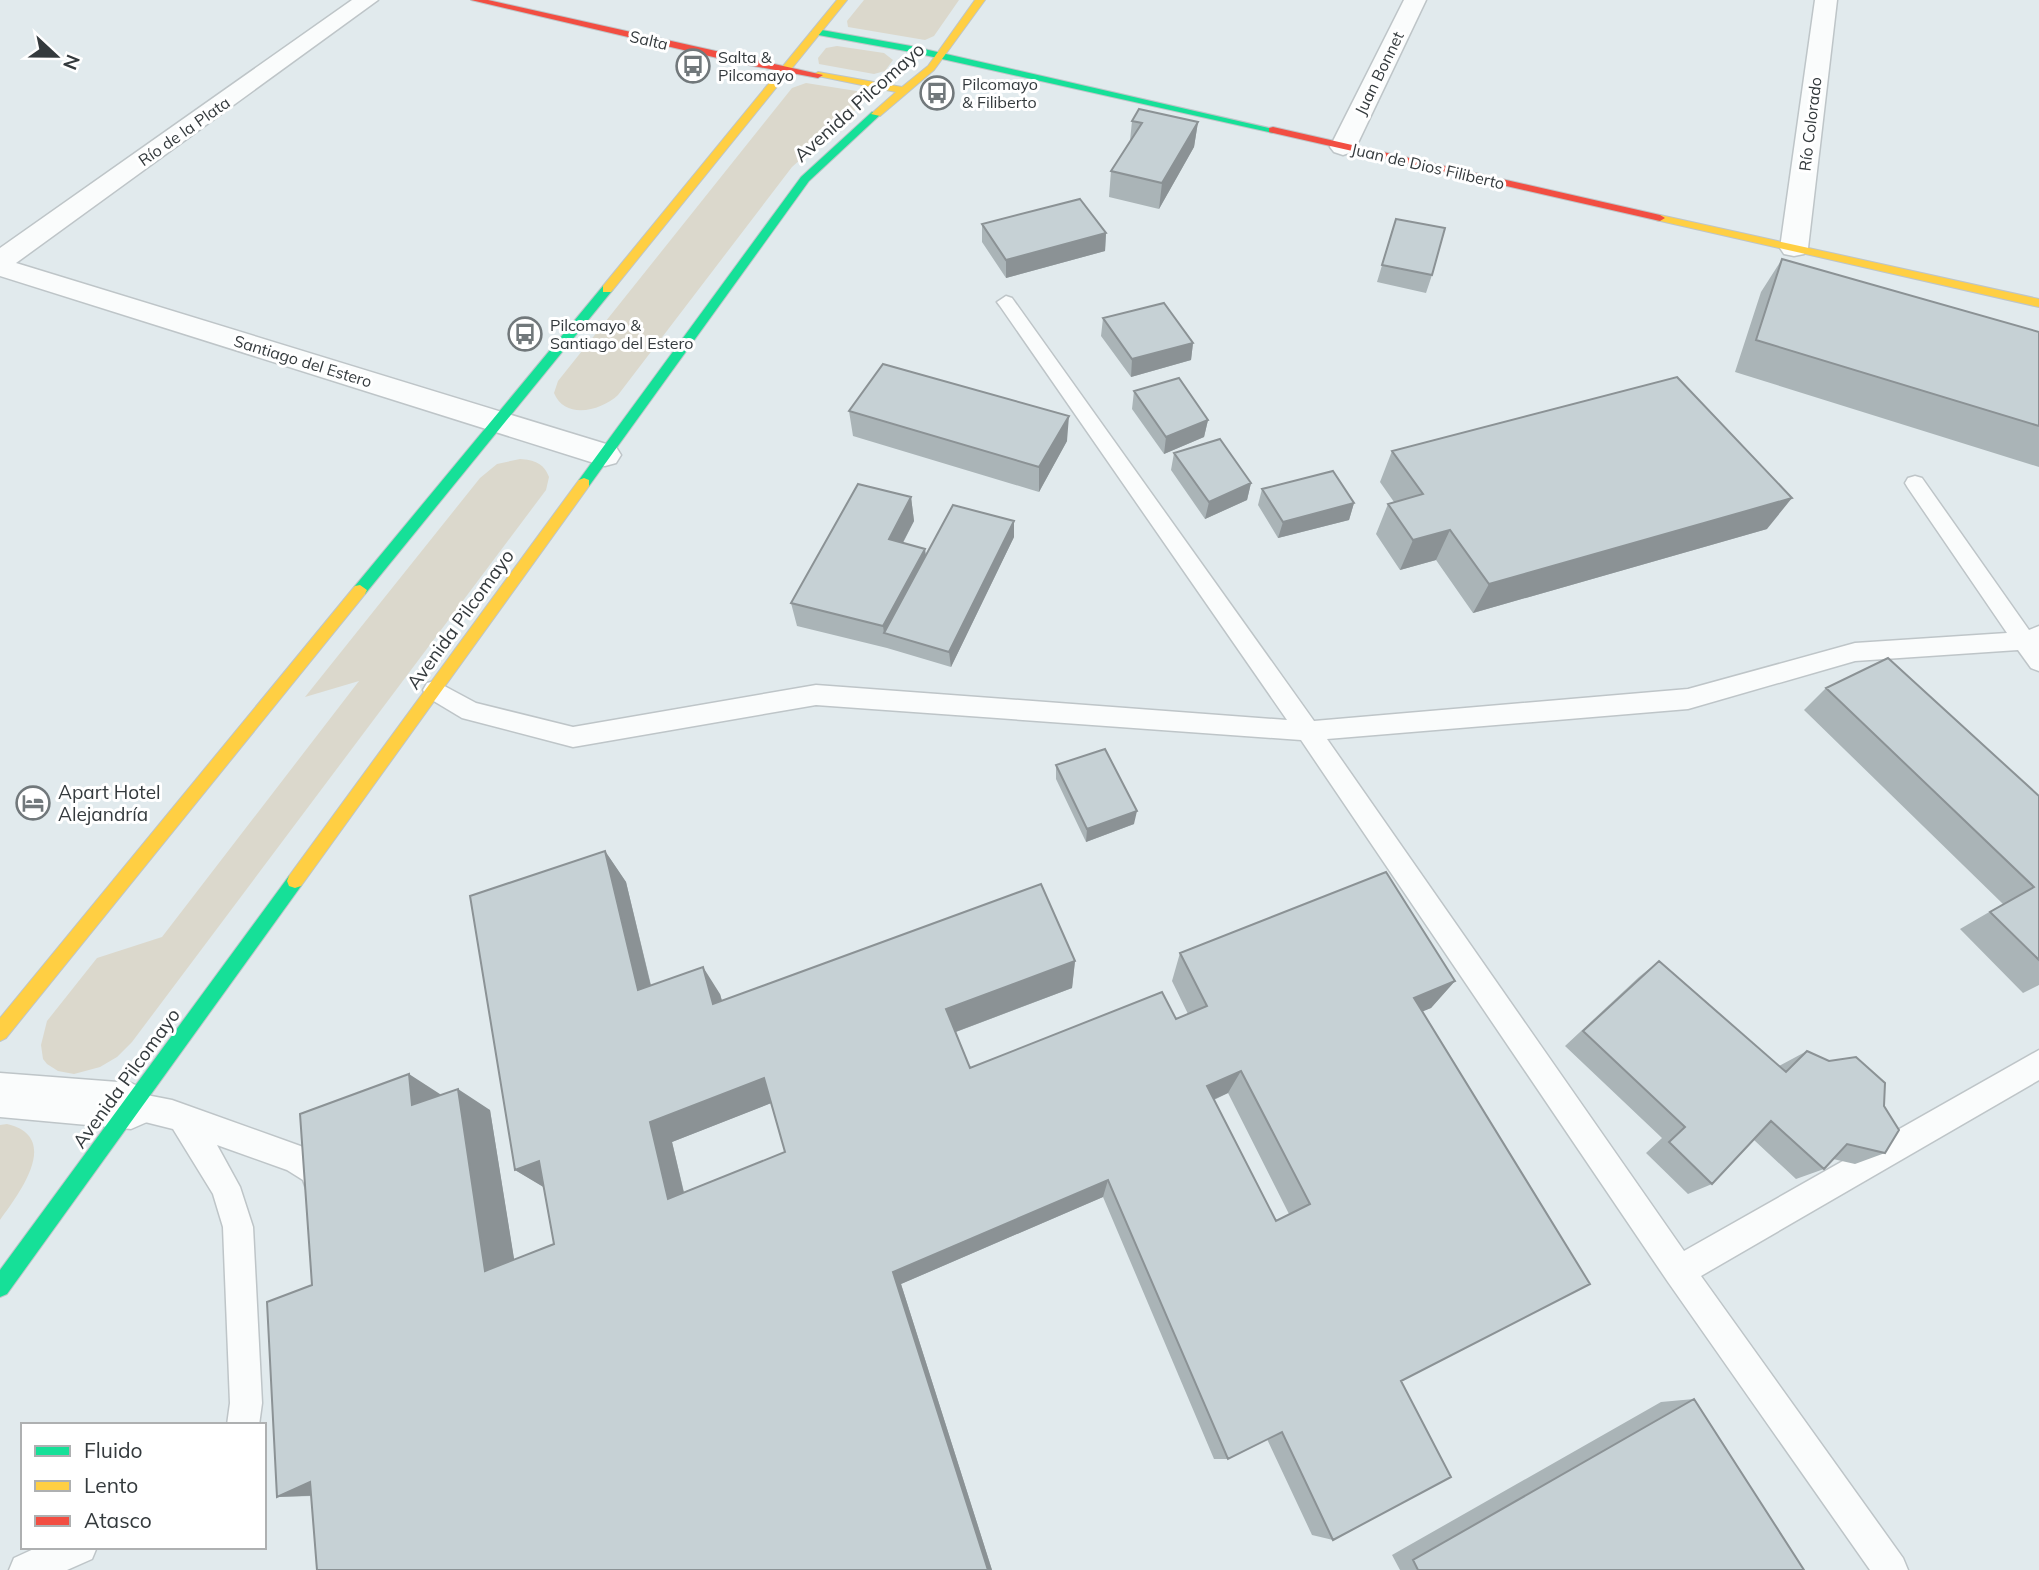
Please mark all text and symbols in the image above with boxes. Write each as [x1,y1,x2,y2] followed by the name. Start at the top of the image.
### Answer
[21,21,91,91] north arrow
[628,26,670,54] street label: Salta
[1350,27,1408,118] street label: Juan Bonnet
[789,37,929,167] street label: Avenida Pilcomayo
[674,47,712,85] bus stop icon: Salta & Pilcomayo
[718,47,794,85] place label: Salta & Pilcomayo
[58,51,86,74] text: N
[918,74,956,112] bus stop icon: Pilcomayo & Filiberto
[962,74,1038,112] place label: Pilcomayo & Filiberto
[1794,76,1826,172] street label: Río Colorado
[134,92,234,170] street label: Río de la Plata
[1349,139,1507,193] street label: Juan de Dios Filiberto
[506,315,544,353] bus stop icon: Pilcomayo & Santiago del Estero
[550,315,693,353] place label: Pilcomayo & Santiago del Estero
[231,330,375,392] street label: Santiago del Estero
[401,544,519,694] street label: Avenida Pilcomayo
[58,780,161,826] place label: Apart Hotel Alejandría
[14,784,52,822] hotel icon: Apart Hotel Alejandría
[67,1003,185,1153] street label: Avenida Pilcomayo
[21,1423,266,1549] legend
[84,1437,143,1463] text: Fluido
[84,1472,138,1498] text: Lento
[84,1507,152,1533] text: Atasco

